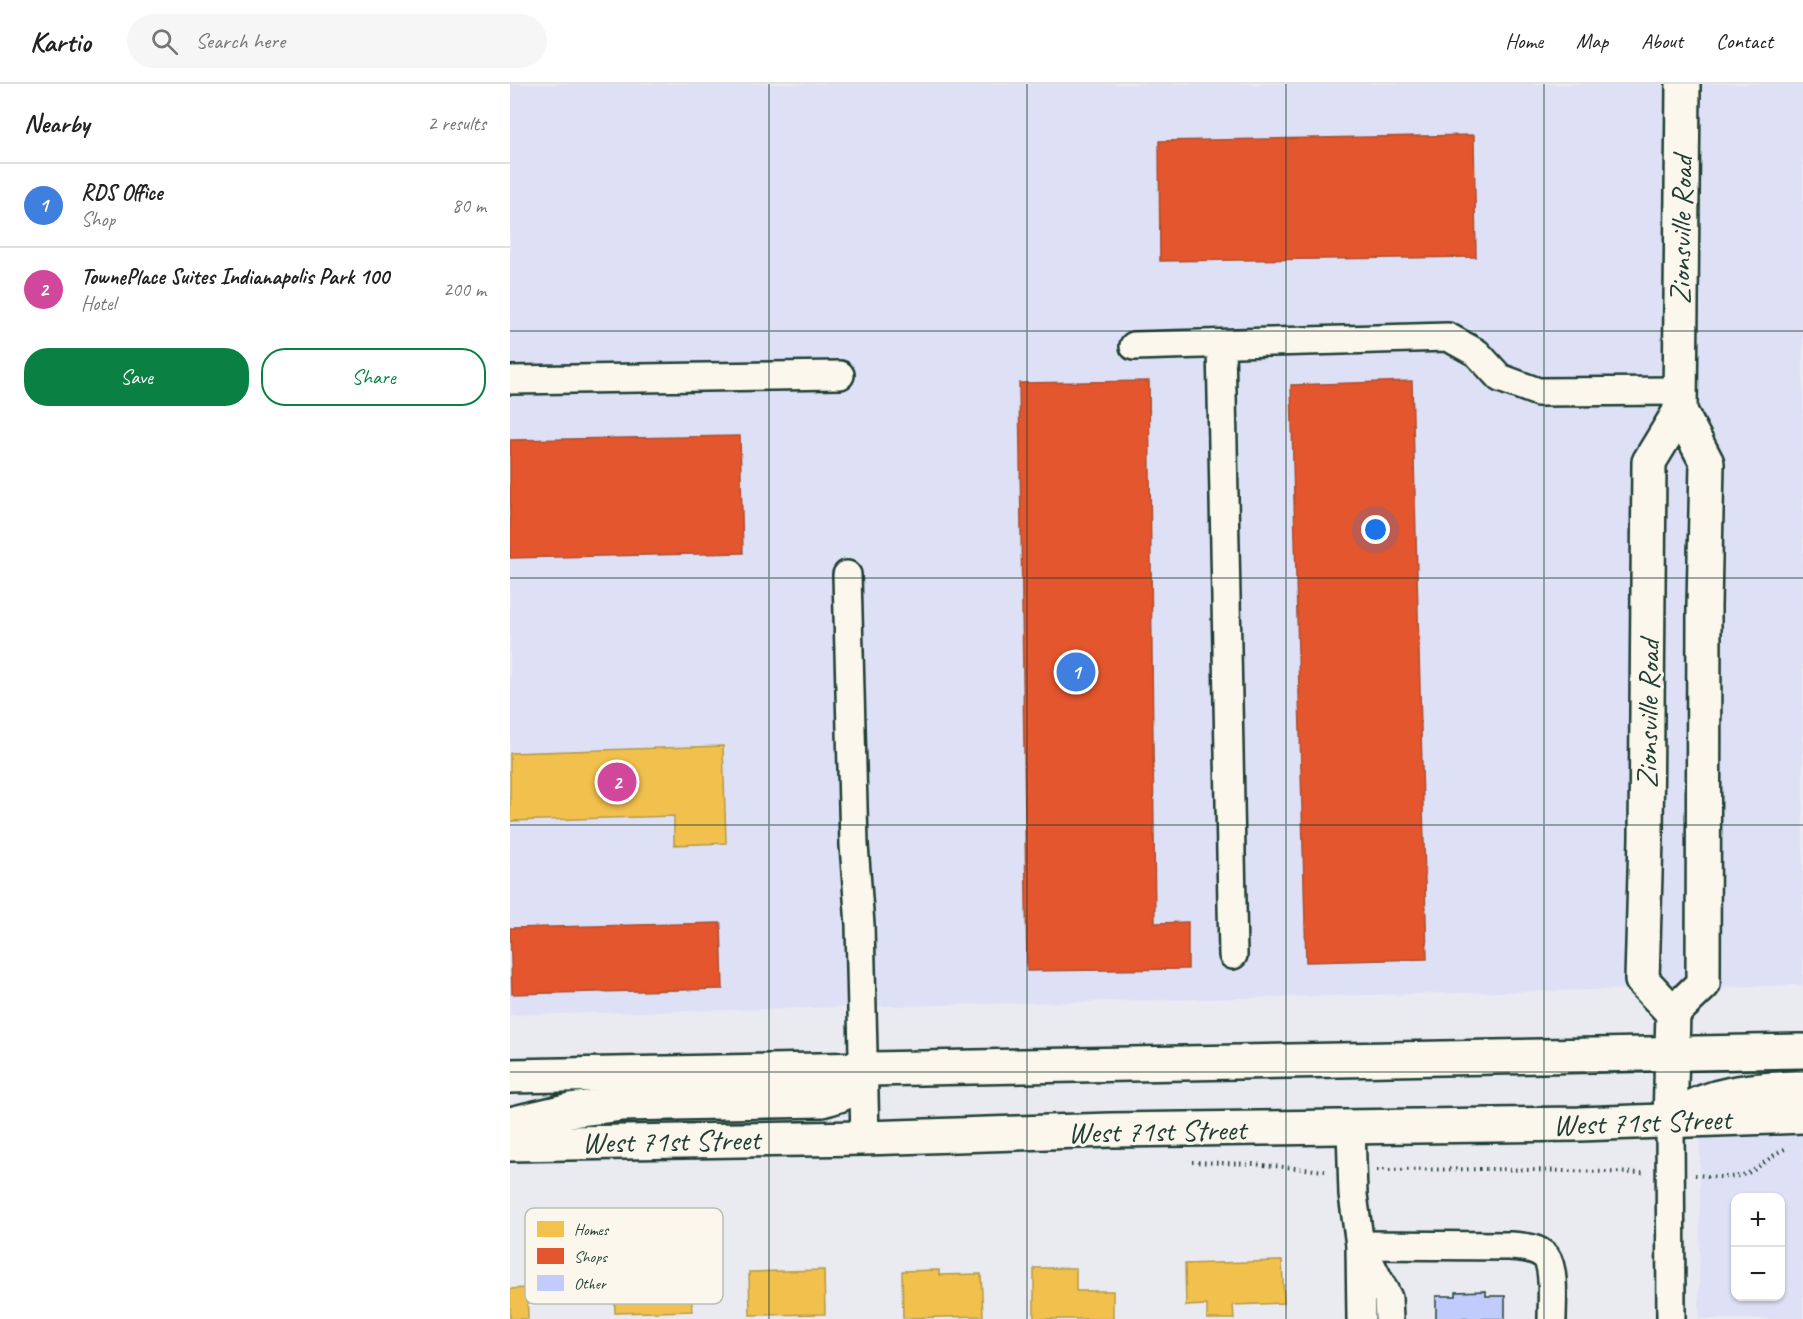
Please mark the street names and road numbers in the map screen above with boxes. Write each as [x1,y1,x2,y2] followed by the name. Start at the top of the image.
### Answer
[1661,151,1701,305] street label: Zionsville Road
[1628,635,1668,789] street label: Zionsville Road
[1552,1100,1735,1144] street label: West 71st Street
[1068,1110,1250,1152] street label: West 71st Street
[582,1120,764,1162] street label: West 71st Street

